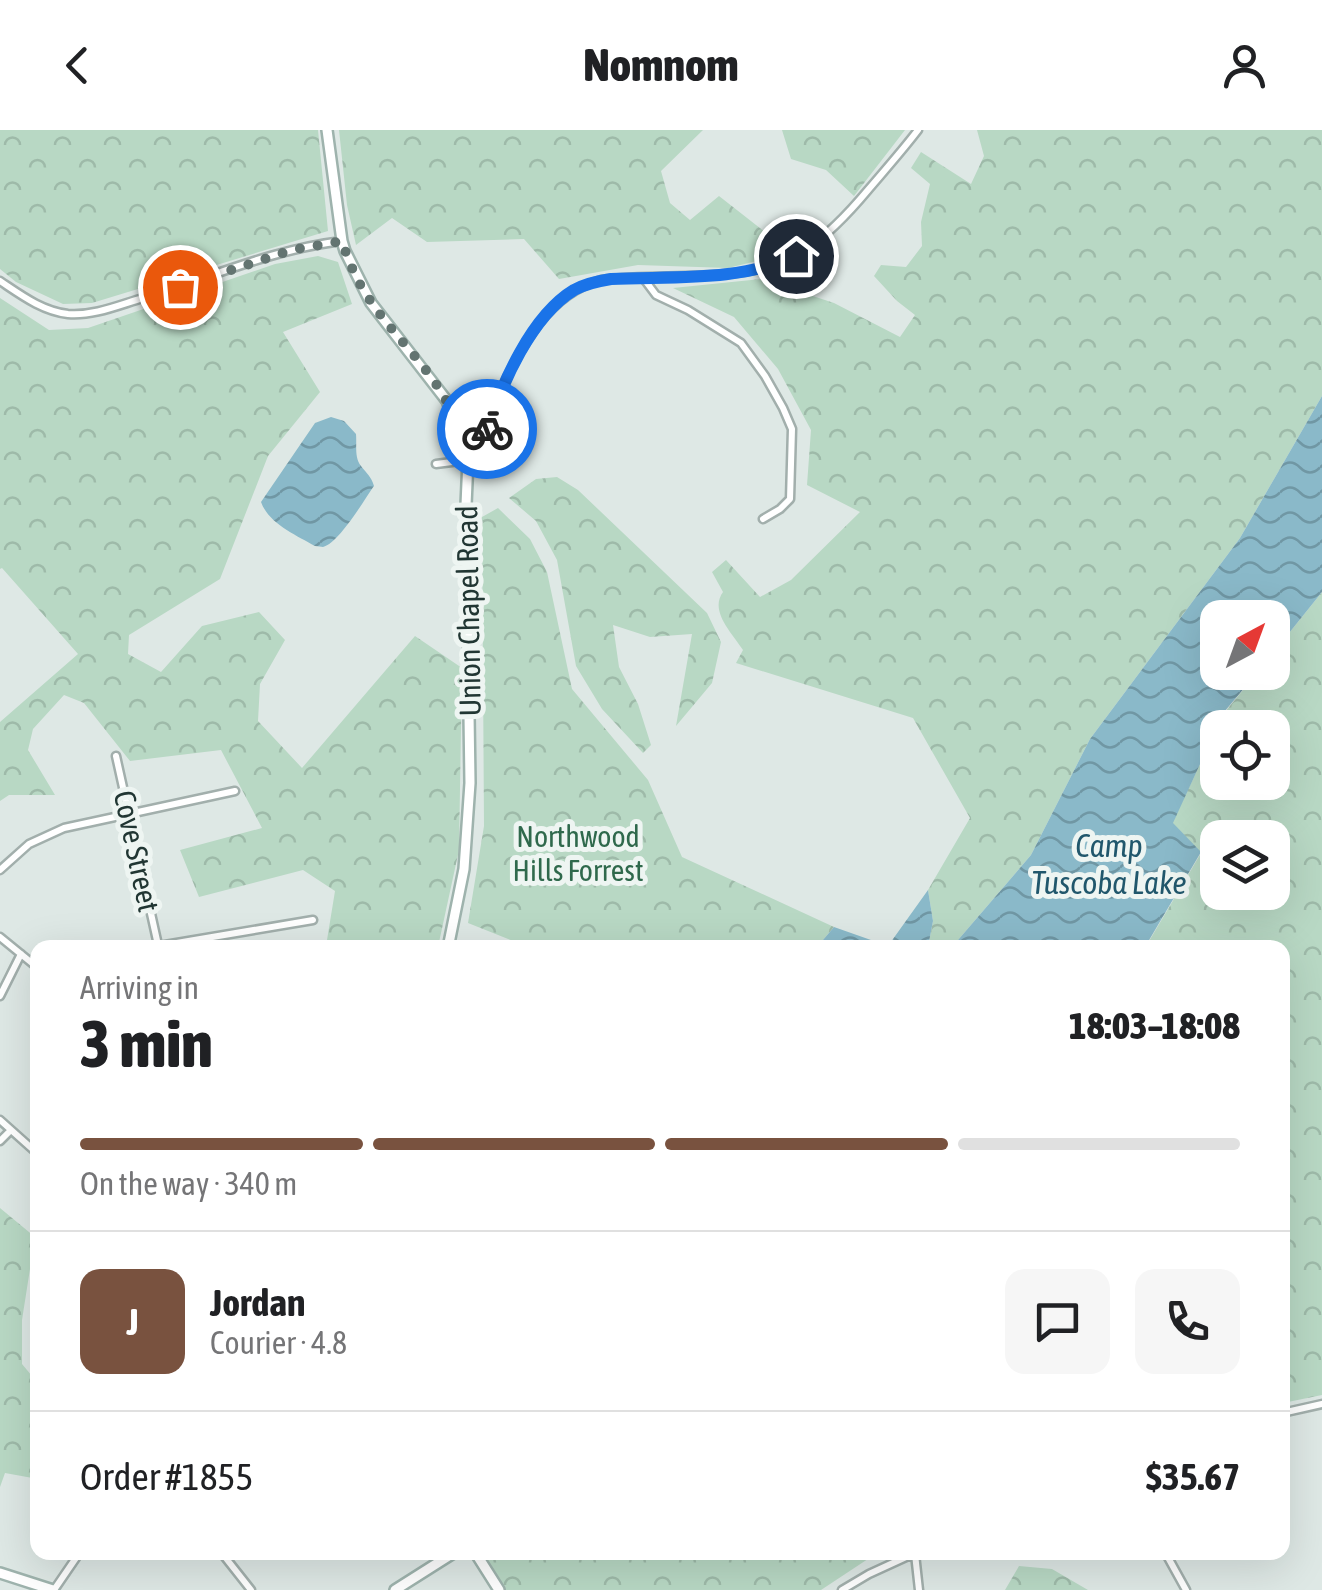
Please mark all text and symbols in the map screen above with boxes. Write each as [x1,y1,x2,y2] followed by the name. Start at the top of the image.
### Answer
[50,38,105,93] icon: back
[1217,38,1272,93] icon: person
[583,39,739,91] text: Nomnom
[754,214,839,299] pin
[769,229,824,284] icon: home
[138,245,223,330] pin
[153,260,208,315] icon: bag
[437,379,537,479] courier
[460,402,515,457] icon: bike
[449,505,487,717] street label: Union Chapel Road
[1200,600,1290,690] north arrow
[1200,600,1290,910] map controls
[1200,710,1290,800] button: locate
[108,787,166,915] street label: Cove Street
[512,819,644,887] park label: Northwood Hills Forrest
[1200,820,1290,910] button: layers
[1031,827,1187,901] water label: Camp Tuscoba Lake
[80,969,199,1006] text: Arriving in
[1069,1004,1240,1047] text: 18:03–18:08
[80,1006,213,1081] text: 3 min
[80,1165,297,1202] text: On the way · 340 m
[1005,1269,1110,1374] button: chat
[1135,1269,1240,1374] button: phone
[210,1281,305,1324] text: Jordan
[126,1300,139,1343] text: J
[210,1324,347,1361] text: Courier · 4.8
[80,1455,253,1498] text: Order #1855
[1146,1455,1240,1498] text: $35.67

